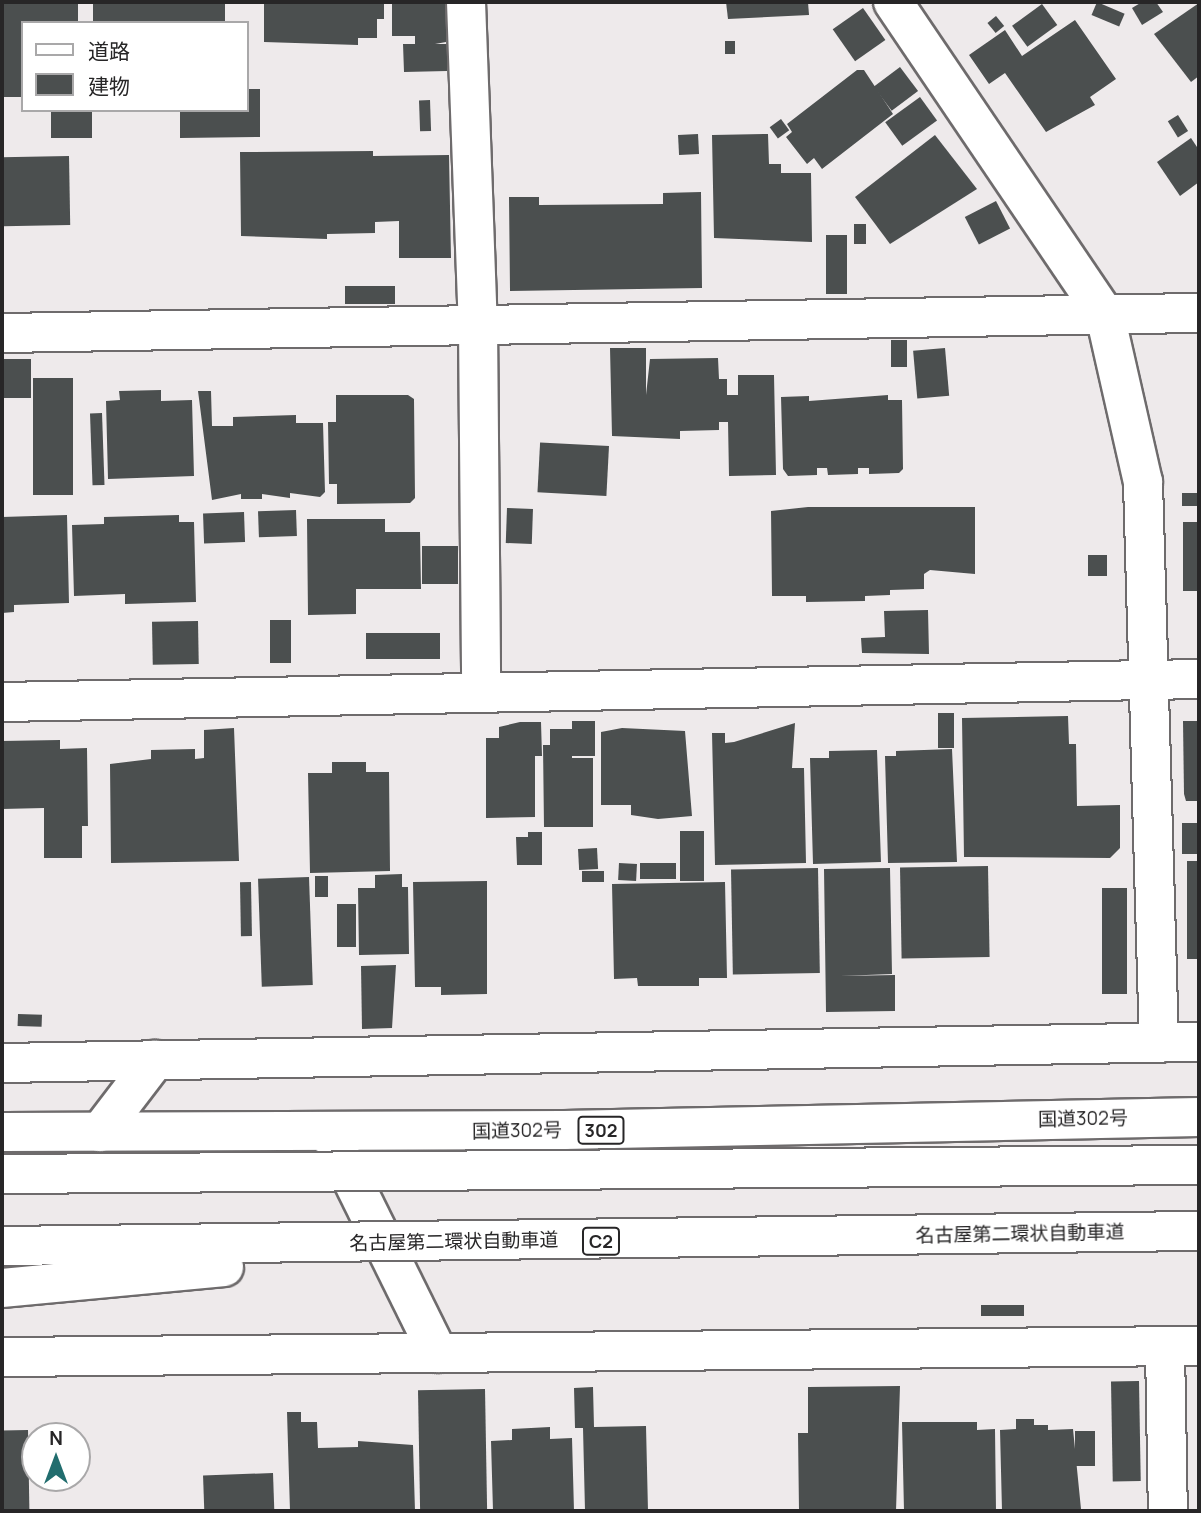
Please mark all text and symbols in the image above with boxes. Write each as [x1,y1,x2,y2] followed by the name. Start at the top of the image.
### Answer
[21,21,248,112] legend
[88,37,130,65] text: 道路
[88,72,130,100] text: 建物
[1038,1107,1128,1131] street label: 国道302号
[576,1115,626,1144] road number: 302
[472,1119,562,1143] street label: 国道302号
[915,1221,1125,1247] street label: 名古屋第二環状自動車道
[582,1226,620,1256] road number: C2
[349,1229,559,1255] street label: 名古屋第二環状自動車道
[21,1422,91,1492] north arrow
[49,1425,63,1451] text: N

